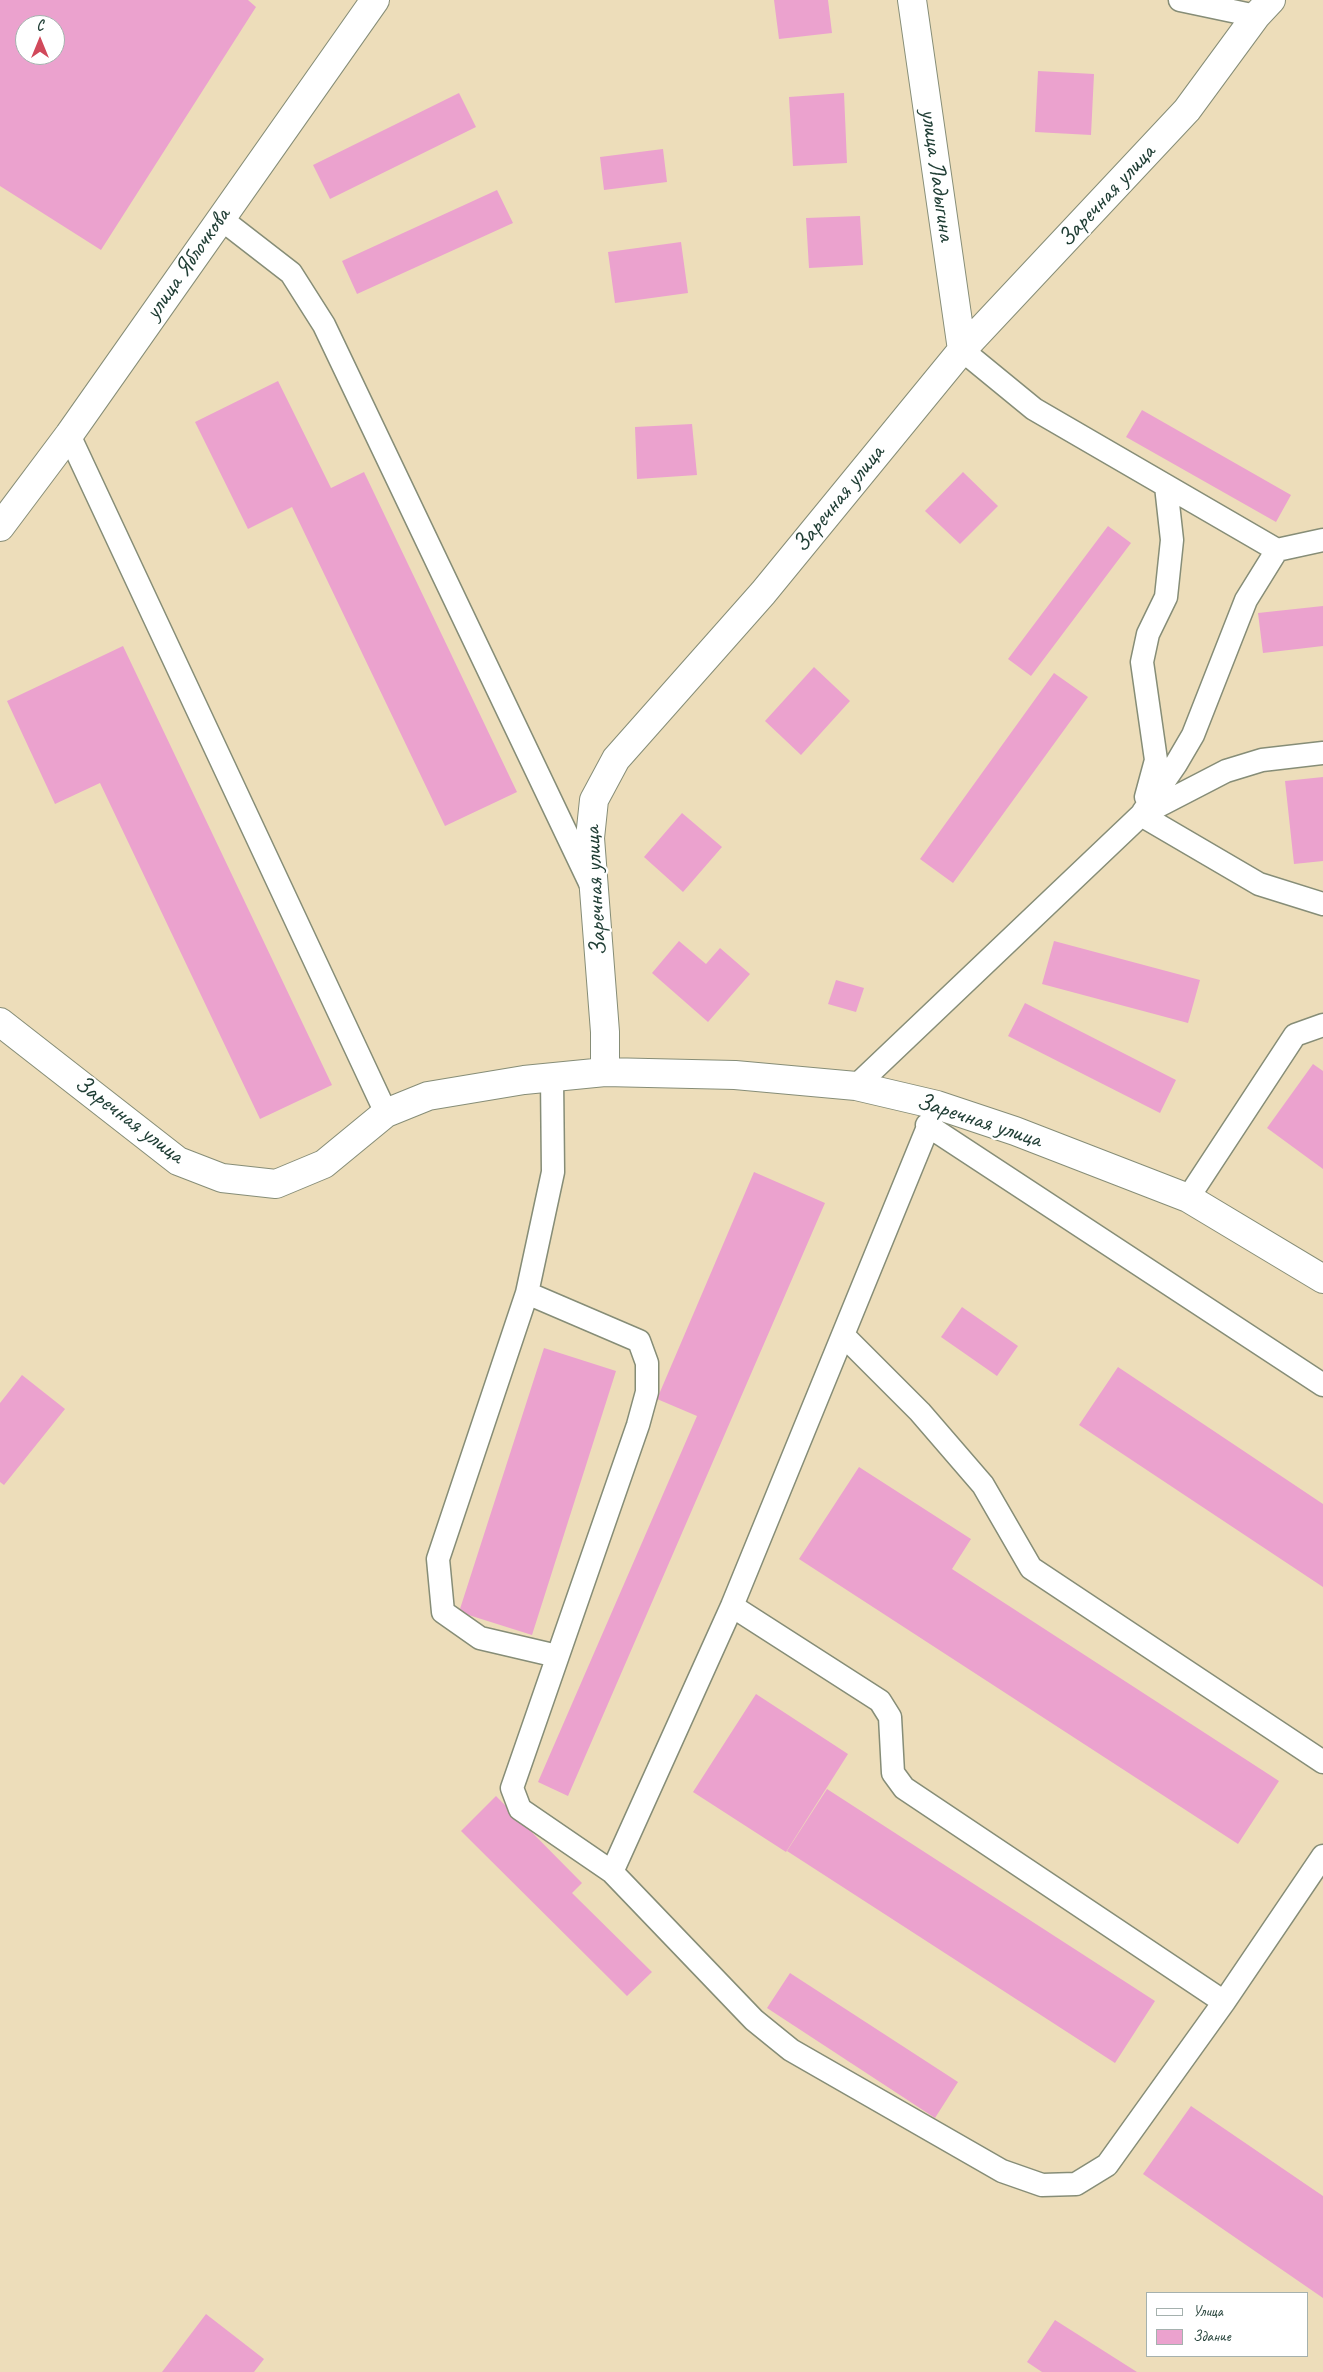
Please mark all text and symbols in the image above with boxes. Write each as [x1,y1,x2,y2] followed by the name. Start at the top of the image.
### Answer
[15,15,65,65] north arrow
[37,17,43,34] text: С
[913,107,961,243] street label: улица Ладыгина
[1052,139,1162,253] street label: Заречная улица
[139,203,237,325] street label: улица Яблочкова
[787,440,891,558] street label: Заречная улица
[578,826,614,956] street label: Заречная улица
[69,1069,189,1171] street label: Заречная улица
[913,1087,1045,1155] street label: Заречная улица
[1146,2292,1308,2357] legend
[1193,2302,1223,2321] text: Улица
[1193,2327,1231,2346] text: Здание

